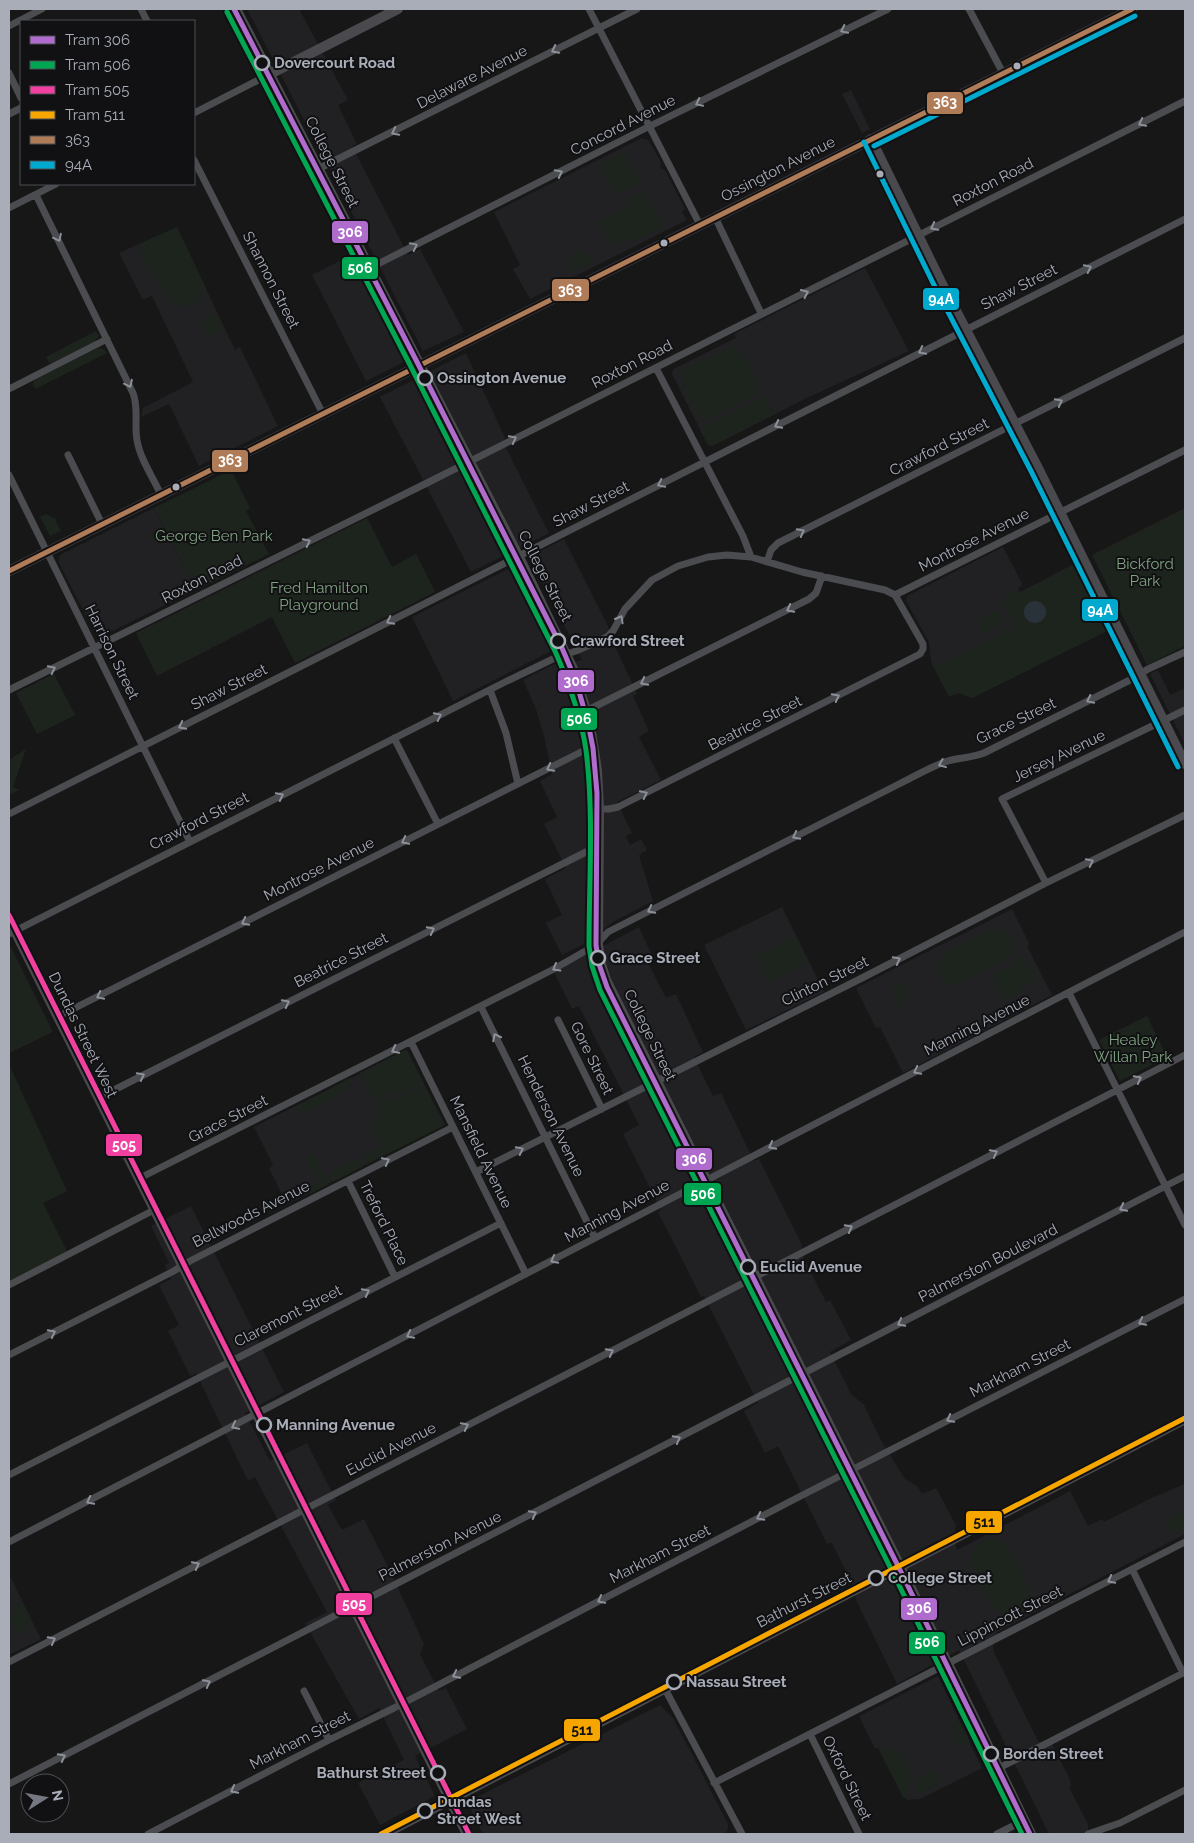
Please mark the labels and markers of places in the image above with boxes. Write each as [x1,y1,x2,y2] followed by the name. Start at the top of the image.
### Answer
[274,54,396,72] place label: Dovercourt Road
[254,55,270,71] marker: Dovercourt Road
[1012,61,1022,71] unlabelled marker
[875,169,885,179] unlabelled marker
[659,238,669,248] unlabelled marker
[437,369,566,387] place label: Ossington Avenue
[417,370,433,386] marker: Ossington Avenue
[171,482,181,492] unlabelled marker
[570,632,685,650] place label: Crawford Street
[550,633,566,649] marker: Crawford Street
[610,949,701,967] place label: Grace Street
[590,950,606,966] marker: Grace Street
[760,1258,862,1276] place label: Euclid Avenue
[740,1259,756,1275] marker: Euclid Avenue
[276,1416,395,1434] place label: Manning Avenue
[256,1417,272,1433] marker: Manning Avenue
[888,1569,992,1587] place label: College Street
[868,1570,884,1586] marker: College Street
[686,1673,787,1691] place label: Nassau Street
[666,1674,682,1690] marker: Nassau Street
[1003,1745,1104,1763] place label: Borden Street
[983,1746,999,1762] marker: Borden Street
[317,1764,426,1782] place label: Bathurst Street
[430,1765,446,1781] marker: Bathurst Street
[437,1793,521,1828] place label: Dundas Street West
[417,1803,433,1819] marker: Dundas Street West

